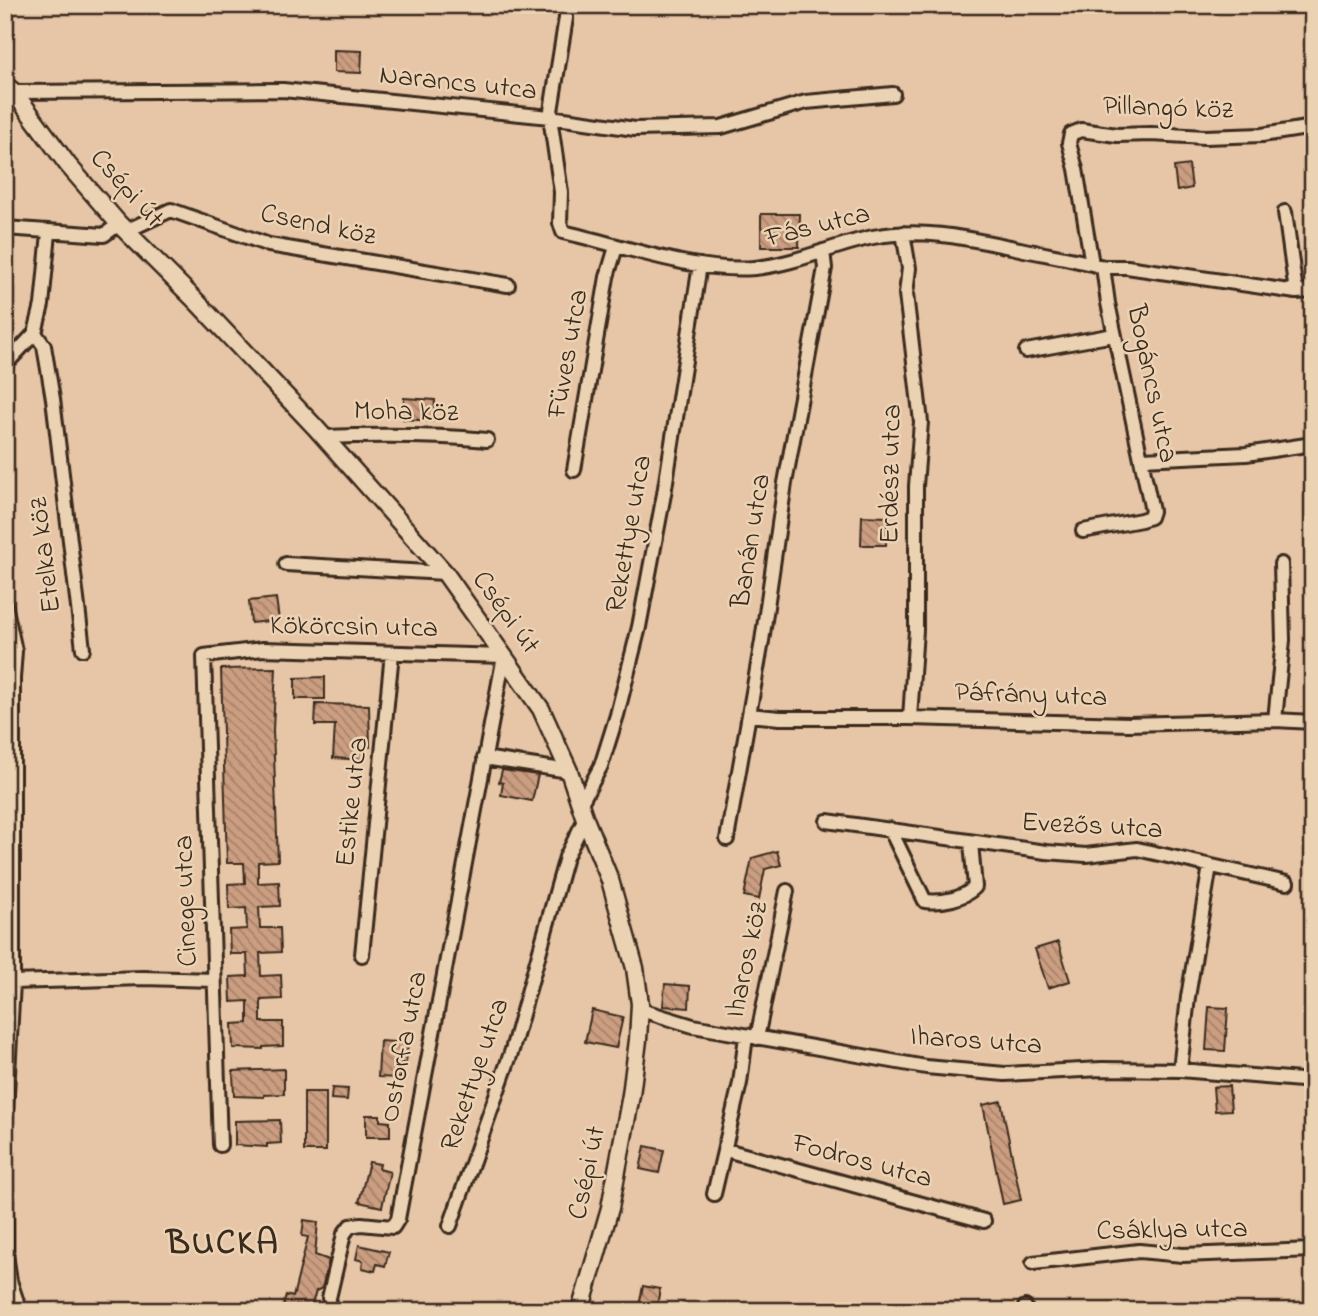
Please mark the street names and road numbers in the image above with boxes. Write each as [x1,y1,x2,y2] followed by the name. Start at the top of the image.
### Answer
[377,55,539,113] street label: Narancs utca
[1102,86,1234,132] street label: Pillangó köz
[79,140,173,238] street label: Csépi út
[256,194,380,258] street label: Csend köz
[760,194,875,260] street label: Fás utca
[537,286,601,423] street label: Füves utca
[1114,300,1188,467] street label: Bogáncs utca
[353,392,459,434] street label: Moha köz
[870,404,914,544] street label: Erdész utca
[596,452,664,616] street label: Rekettye utca
[721,471,783,612] street label: Banán utca
[19,494,73,615] street label: Etelka köz
[461,563,549,663] street label: Csépi út
[270,606,438,650] street label: Kökörcsin utca
[954,673,1108,719] street label: Páfrány utca
[326,735,380,869] street label: Estike utca
[1020,803,1164,851] street label: Evezős utca
[164,834,210,968] street label: Cinege utca
[716,898,780,1022] street label: Iharos köz
[370,968,440,1126] street label: Ostorfa utca
[431,993,521,1157] street label: Rekettye utca
[909,1017,1043,1067] street label: Iharos utca
[558,1122,618,1224] street label: Csépi út
[787,1123,937,1200] street label: Fodros utca
[1096,1209,1248,1253] street label: Csáklya utca

